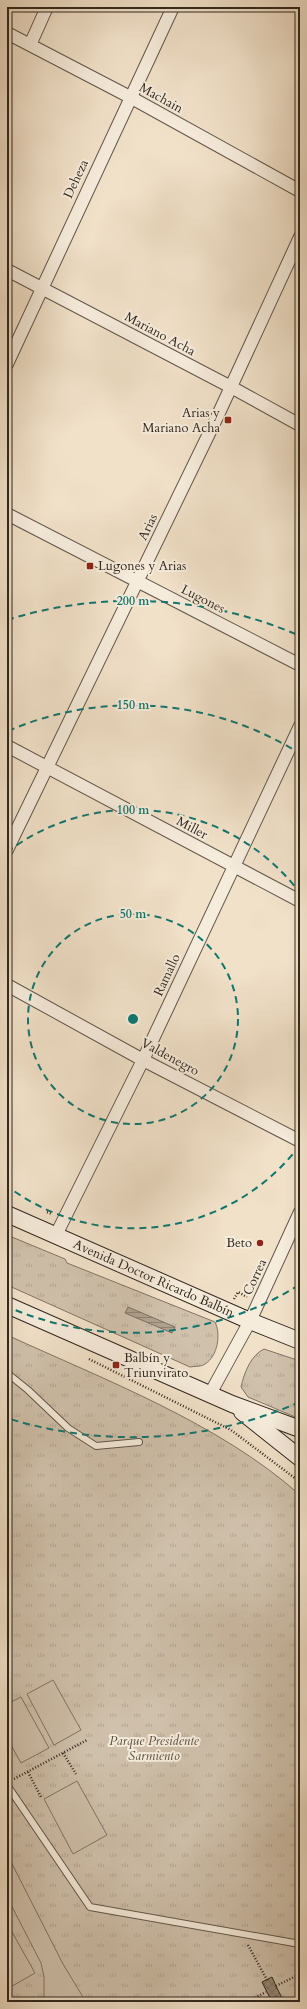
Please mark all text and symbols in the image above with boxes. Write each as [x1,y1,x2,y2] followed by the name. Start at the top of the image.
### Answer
[136,79,187,118] street label: Machain
[59,156,93,201] street label: Deheza
[121,308,199,360] street label: Mariano Acha
[142,404,220,437] place label: Arias y Mariano Acha
[223,415,233,425] marker: Arias y Mariano Acha
[134,511,162,543] street label: Arias
[98,557,186,575] place label: Lugones y Arias
[85,561,95,571] marker: Lugones y Arias
[178,580,228,618] street label: Lugones
[117,593,150,609] text: 200 m
[117,697,150,713] text: 150 m
[117,802,150,818] text: 100 m
[173,812,211,844] street label: Miller
[120,906,147,922] text: 50 m
[149,951,185,999] street label: Ramallo
[126,1012,140,1026] centre of rings
[138,1034,202,1080] street label: Valdenegro
[226,1234,252,1252] place label: Beto
[70,1235,237,1322] street label: Avenida Doctor Ricardo Balbín
[255,1238,265,1248] marker: Beto
[239,1256,271,1298] street label: Correa
[124,1349,188,1382] place label: Balbín y Triunvirato
[111,1360,121,1370] marker: Balbín y Triunvirato
[109,1732,200,1765] park label: Parque Presidente Sarmiento

